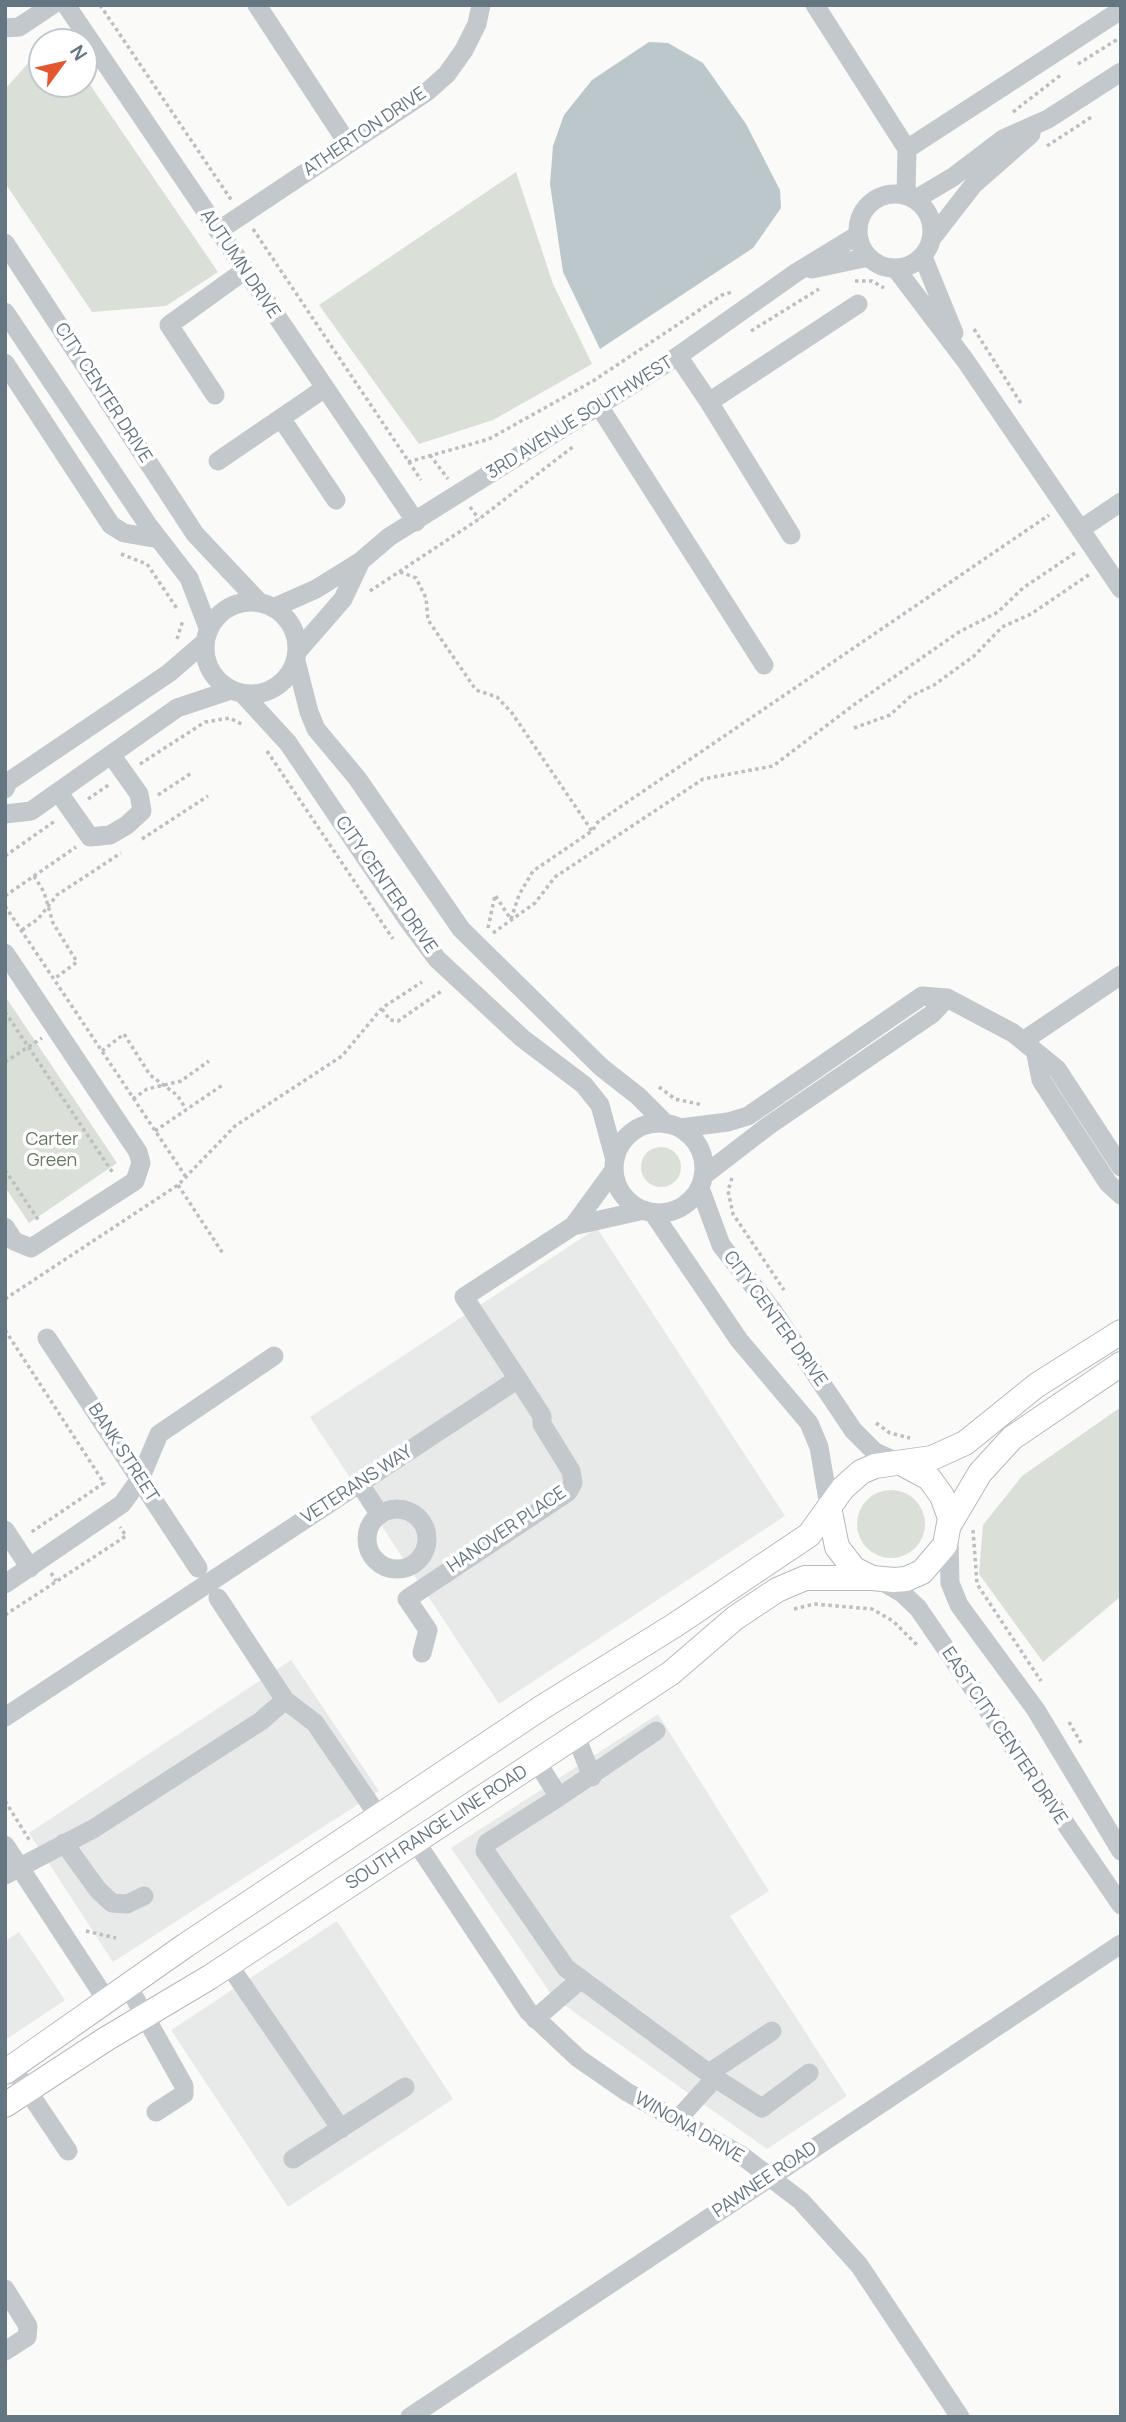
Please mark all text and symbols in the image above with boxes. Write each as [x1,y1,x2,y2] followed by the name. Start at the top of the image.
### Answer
[28,28,98,98] north arrow
[64,40,94,65] text: N
[300,83,430,181] street label: ATHERTON DRIVE
[196,205,284,323] street label: AUTUMN DRIVE
[50,319,156,467] street label: CITY CENTER DRIVE
[483,352,677,484] street label: 3RD AVENUE SOUTHWEST
[331,812,441,958] street label: CITY CENTER DRIVE
[25,1129,79,1172] park label: Carter Green
[719,1247,831,1391] street label: CITY CENTER DRIVE
[83,1400,163,1506] street label: BANK STREET
[298,1441,416,1529] street label: VETERANS WAY
[443,1482,571,1578] street label: HANOVER PLACE
[937,1643,1071,1829] street label: EAST CITY CENTER DRIVE
[342,1761,532,1895] street label: SOUTH RANGE LINE ROAD
[631,2088,747,2168] street label: WINONA DRIVE
[709,2137,821,2223] street label: PAWNEE ROAD

